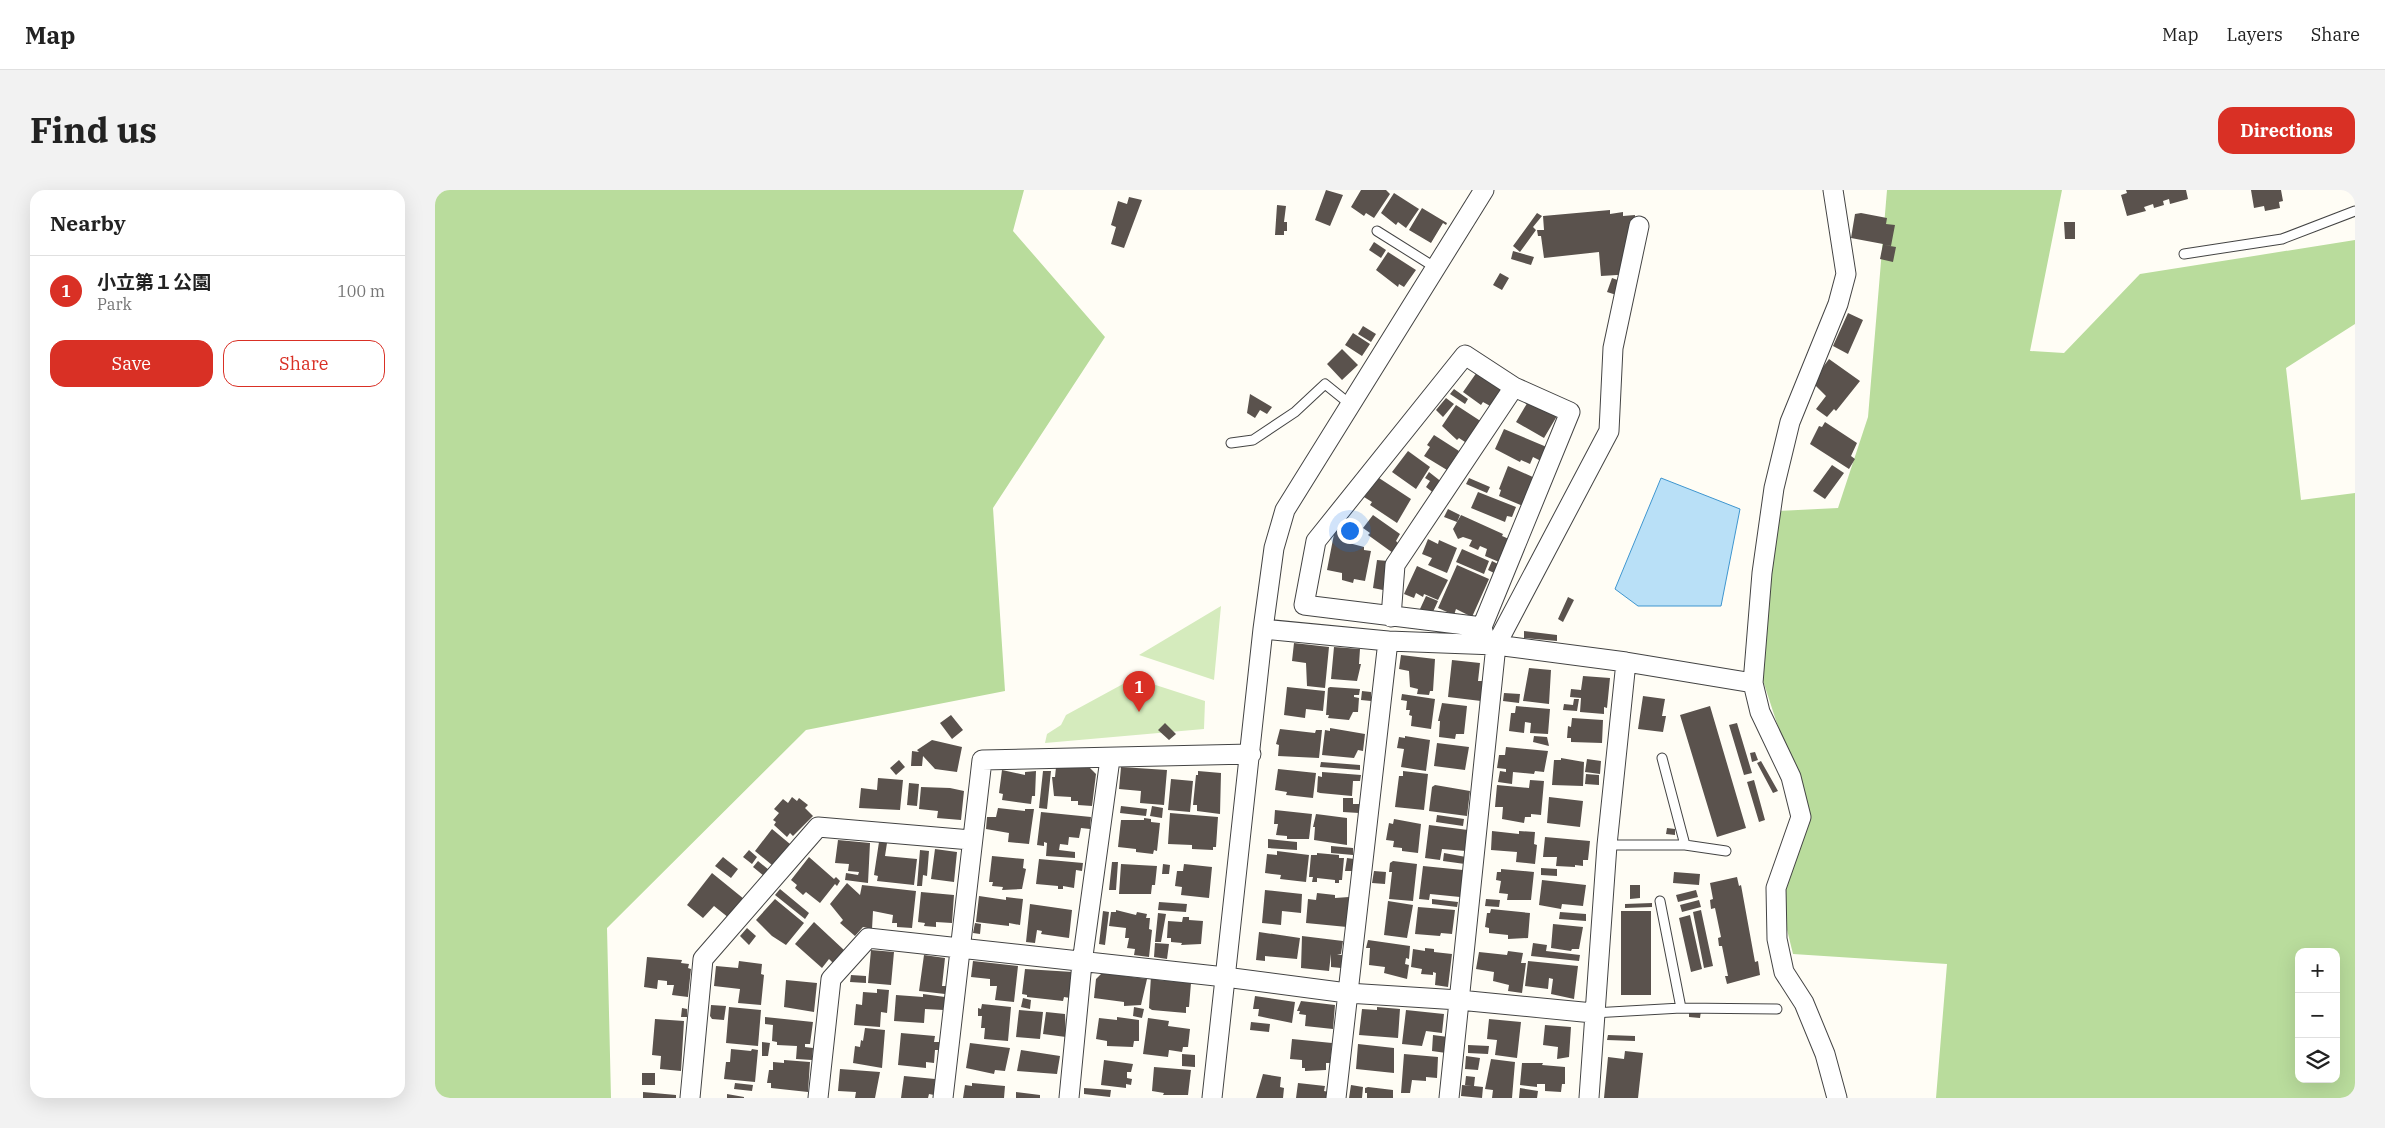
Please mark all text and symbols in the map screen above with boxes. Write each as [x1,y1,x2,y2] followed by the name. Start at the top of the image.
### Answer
[25,19,75,51] text: Map
[2162,23,2199,46] text: Map
[2227,23,2283,46] text: Layers
[2311,23,2360,46] text: Share
[30,107,157,153] text: Find us
[2218,107,2355,154] button: Directions
[50,209,126,237] text: Nearby
[97,270,211,294] text: 小立第１公園
[61,281,71,301] text: 1
[337,281,385,301] text: 100 m
[97,294,132,314] text: Park
[50,340,213,387] button: Save
[223,340,385,387] button: Share
[1337,518,1363,544] your location
[1123,671,1155,712] pin: 1
[2295,948,2340,1083] map controls
[2295,948,2340,993] button: +
[2295,993,2340,1038] button: −
[2295,1038,2340,1083] button: layers

